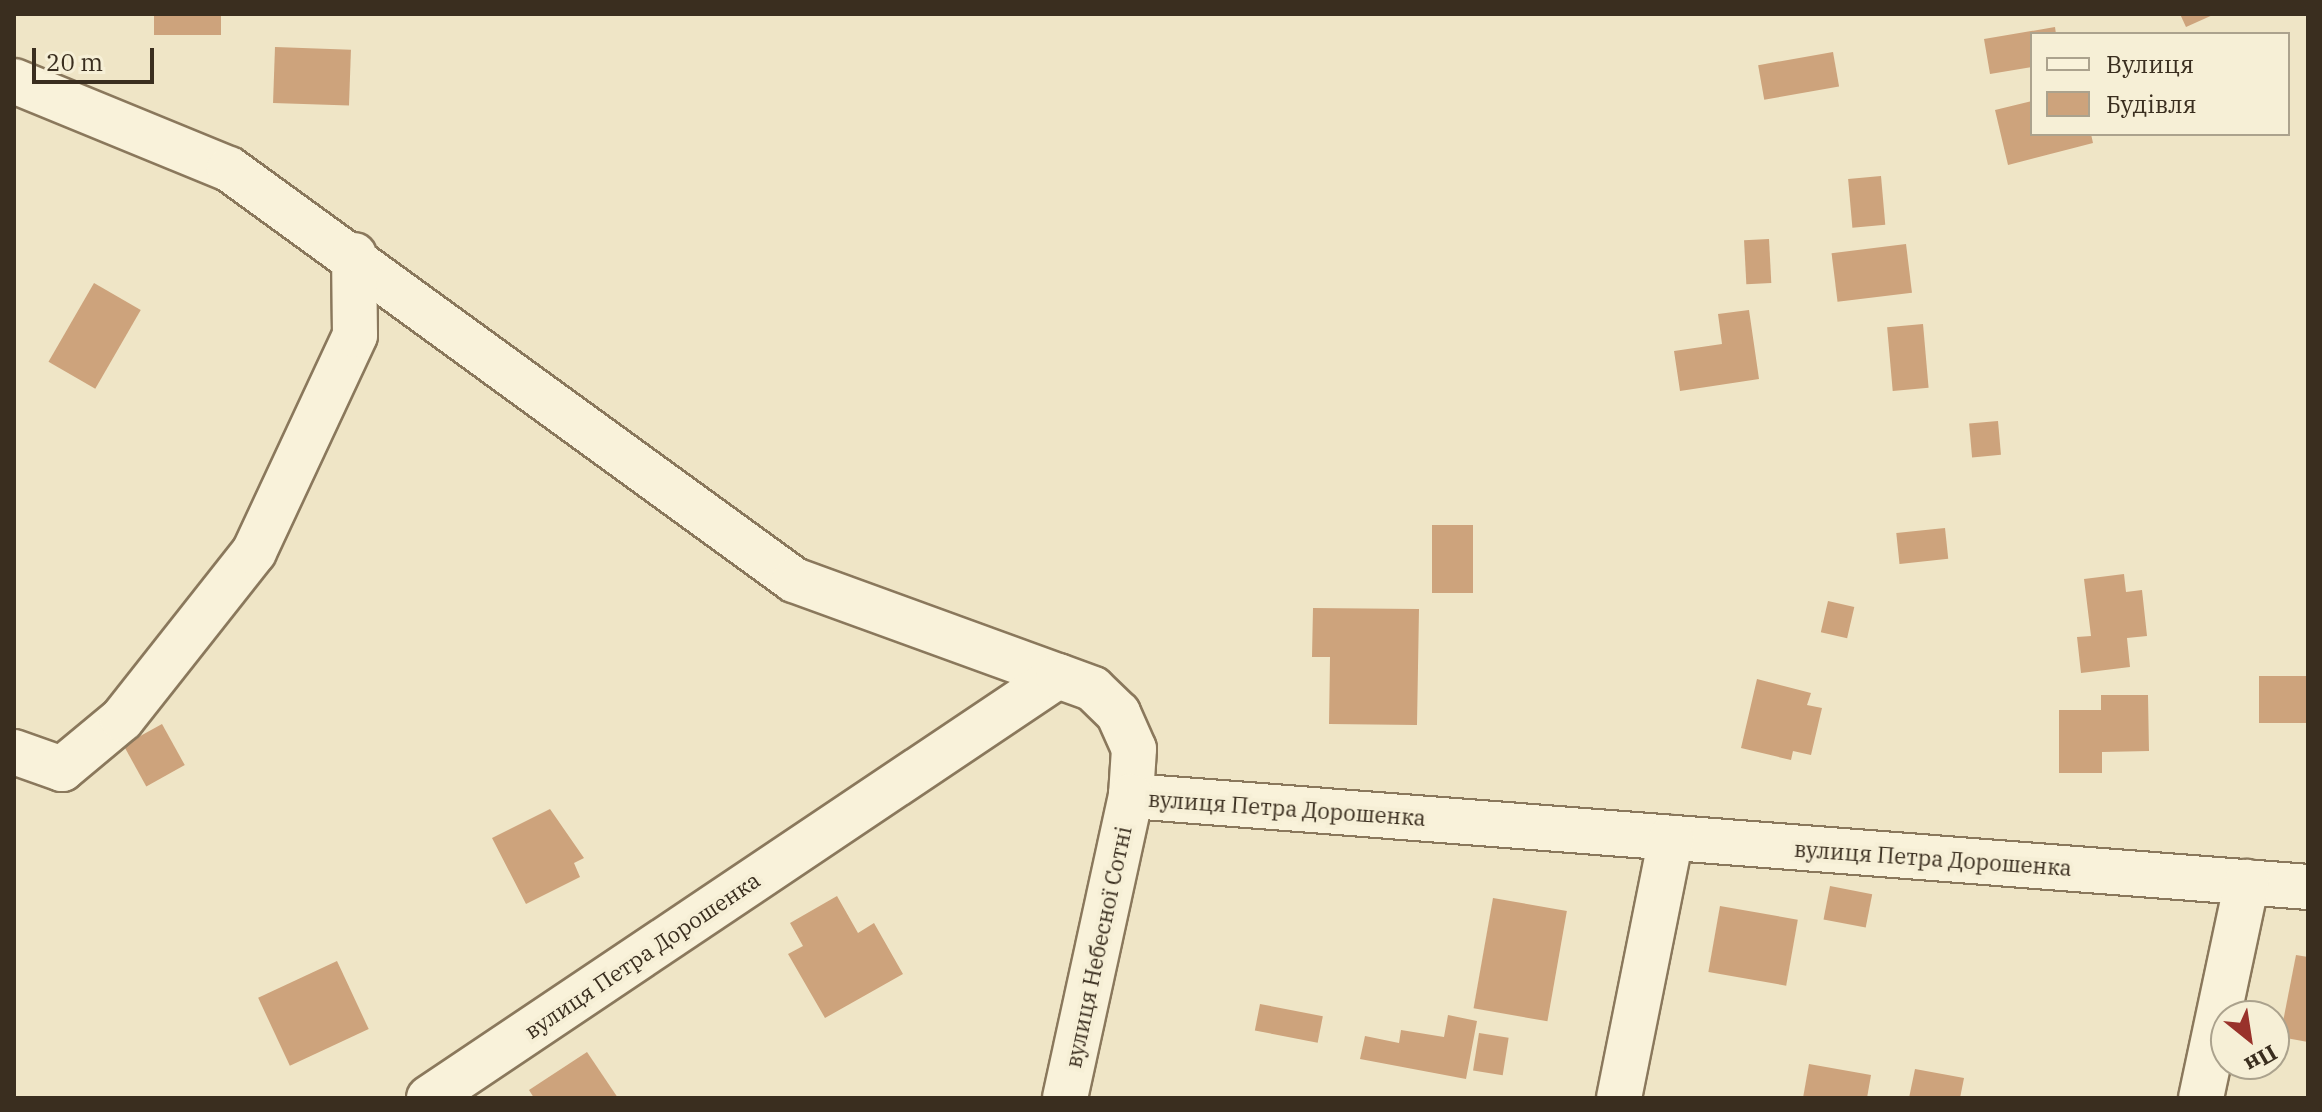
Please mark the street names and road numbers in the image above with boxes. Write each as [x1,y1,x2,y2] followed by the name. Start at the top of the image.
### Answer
[1147,785,1427,831] street label: вулиця Петра Дорошенка
[1060,824,1136,1070] street label: вулиця Небесної Сотні
[1793,835,2073,881] street label: вулиця Петра Дорошенка
[519,866,765,1044] street label: вулиця Петра Дорошенка

